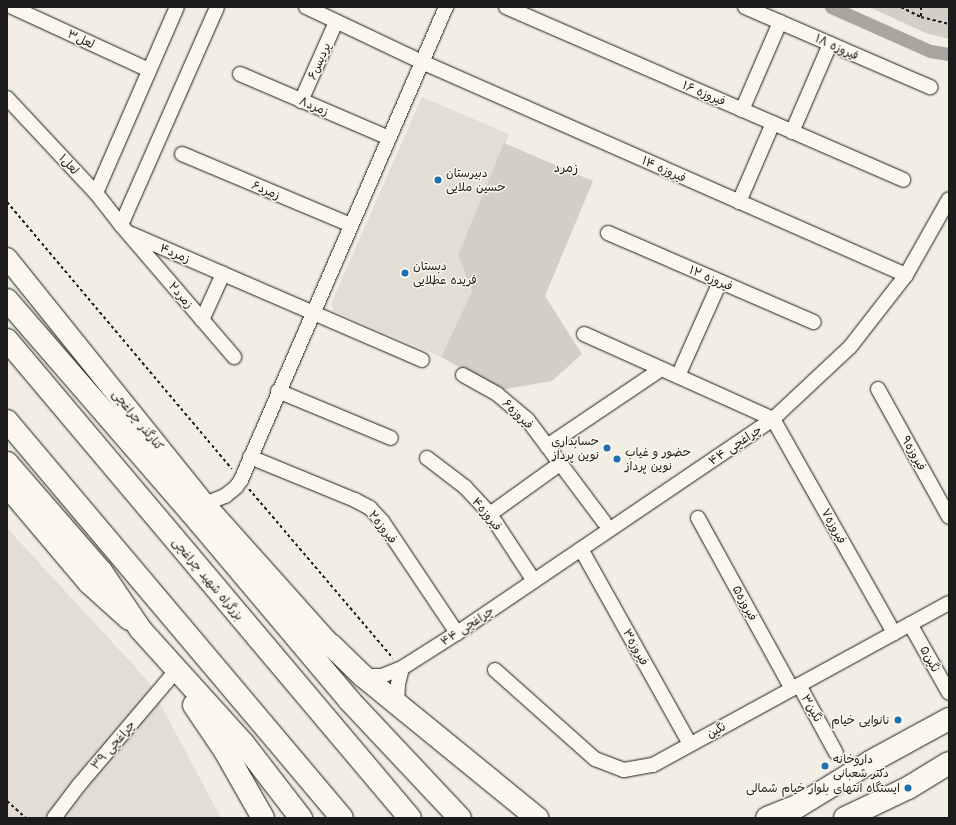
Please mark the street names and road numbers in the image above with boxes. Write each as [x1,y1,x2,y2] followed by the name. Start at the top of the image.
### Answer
[65,27,97,51] street label: لعل۳
[813,31,861,63] street label: فیروزه ۱۸
[305,40,333,82] street label: پردیس۶
[680,78,728,108] street label: فیروزه ۱۶
[297,93,331,119] street label: زمرد۸
[56,151,82,177] street label: لعل۱
[640,153,688,185] street label: فیروزه ۱۴
[250,178,282,202] street label: زمرد۶
[158,240,192,266] street label: زمرد۴
[687,262,735,294] street label: فیروزه ۱۲
[166,279,196,311] street label: زمرد۲
[109,387,167,453] street label: کنارگذر چراغچی
[500,396,536,432] street label: فیروزه۶
[706,422,764,468] street label: چراغچی ۴۴
[899,433,929,473] street label: فیروزه۹
[469,494,505,534] street label: فیروزه۴
[818,506,850,546] street label: فیروزه۷
[366,508,400,546] street label: فیروزه۲
[169,535,247,623] street label: بزرگراه شهید چراغچی
[729,583,761,623] street label: فیروزه۵
[438,603,496,649] street label: چراغچی ۴۴
[620,626,652,668] street label: فیروزه۳
[917,643,943,675] street label: نگین۵
[799,692,825,724] street label: نگین۳
[88,718,138,772] street label: چراغچی ۳۹
[704,719,728,741] street label: نگین

